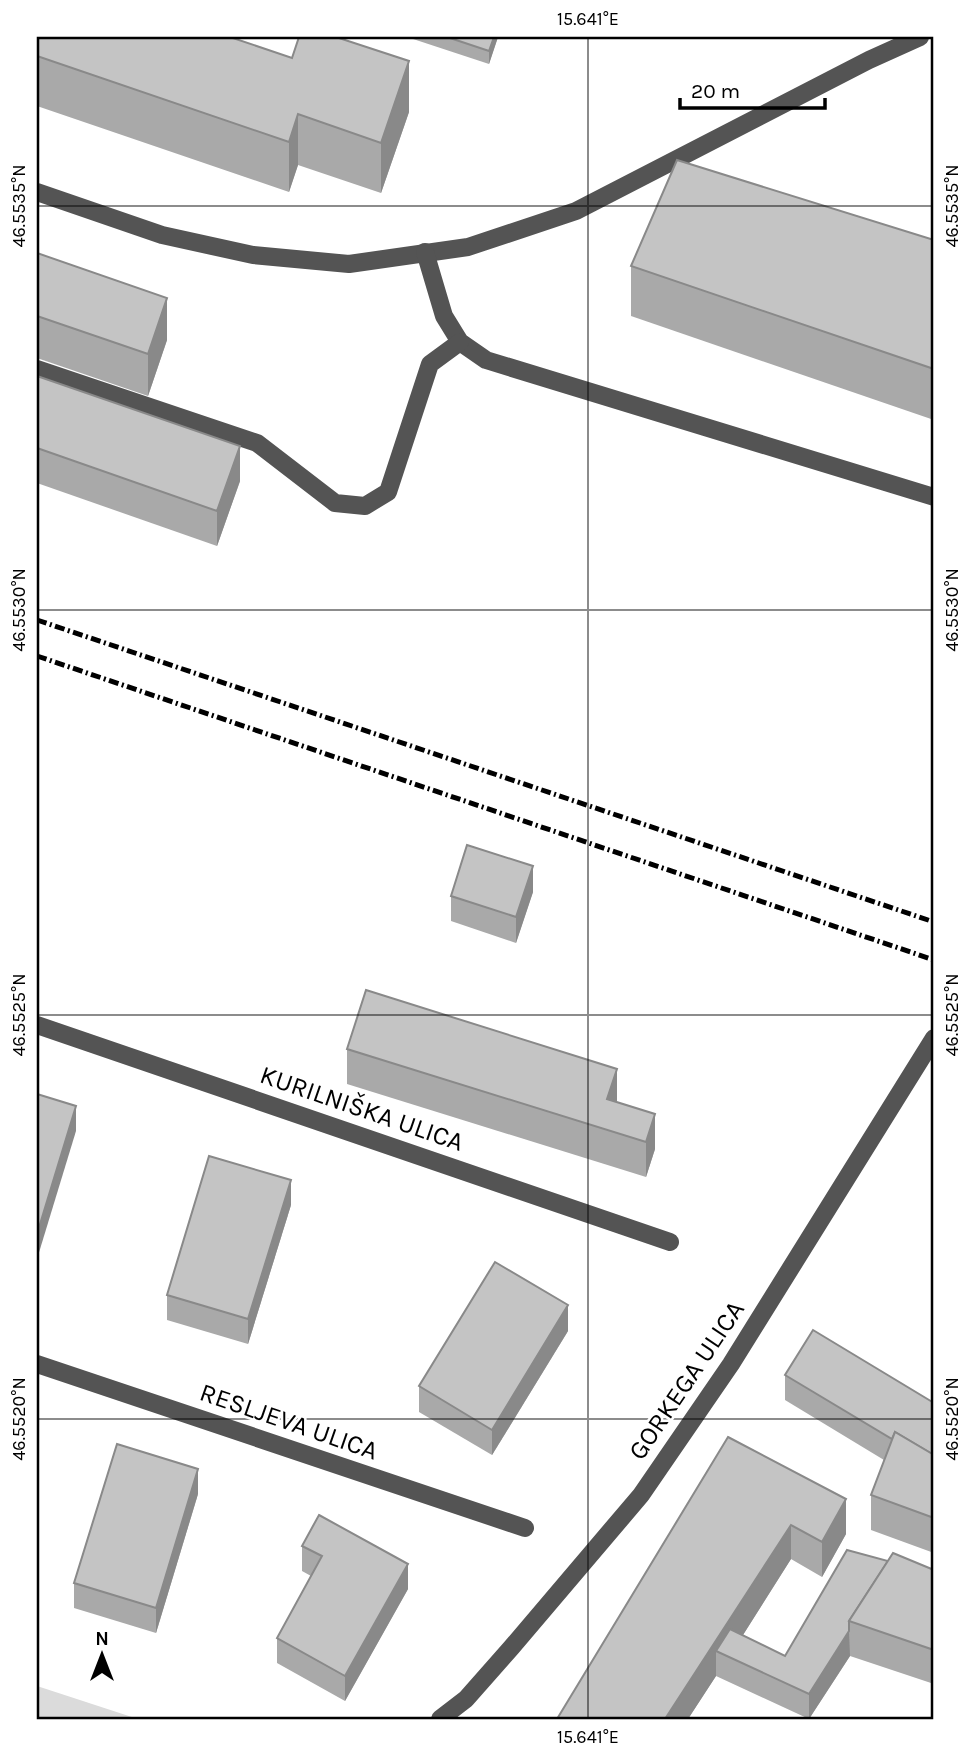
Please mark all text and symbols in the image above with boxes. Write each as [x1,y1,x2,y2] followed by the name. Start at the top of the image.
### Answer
[557,8,619,30] text: 15.641°E
[680,66,826,110] scale bar
[691,79,740,103] text: 20 m
[8,164,30,248] text: 46.5535°N
[941,164,963,248] text: 46.5535°N
[8,568,30,652] text: 46.5530°N
[941,568,963,652] text: 46.5530°N
[8,974,30,1056] text: 46.5525°N
[941,974,963,1056] text: 46.5525°N
[256,1058,468,1158] street label: KURILNIŠKA ULICA
[622,1295,751,1466] street label: GORKEGA ULICA
[8,1377,30,1461] text: 46.5520°N
[196,1377,382,1466] street label: RESLJEVA ULICA
[941,1377,963,1461] text: 46.5520°N
[66,1620,136,1690] north arrow
[95,1628,109,1650] text: N
[557,1726,619,1748] text: 15.641°E

